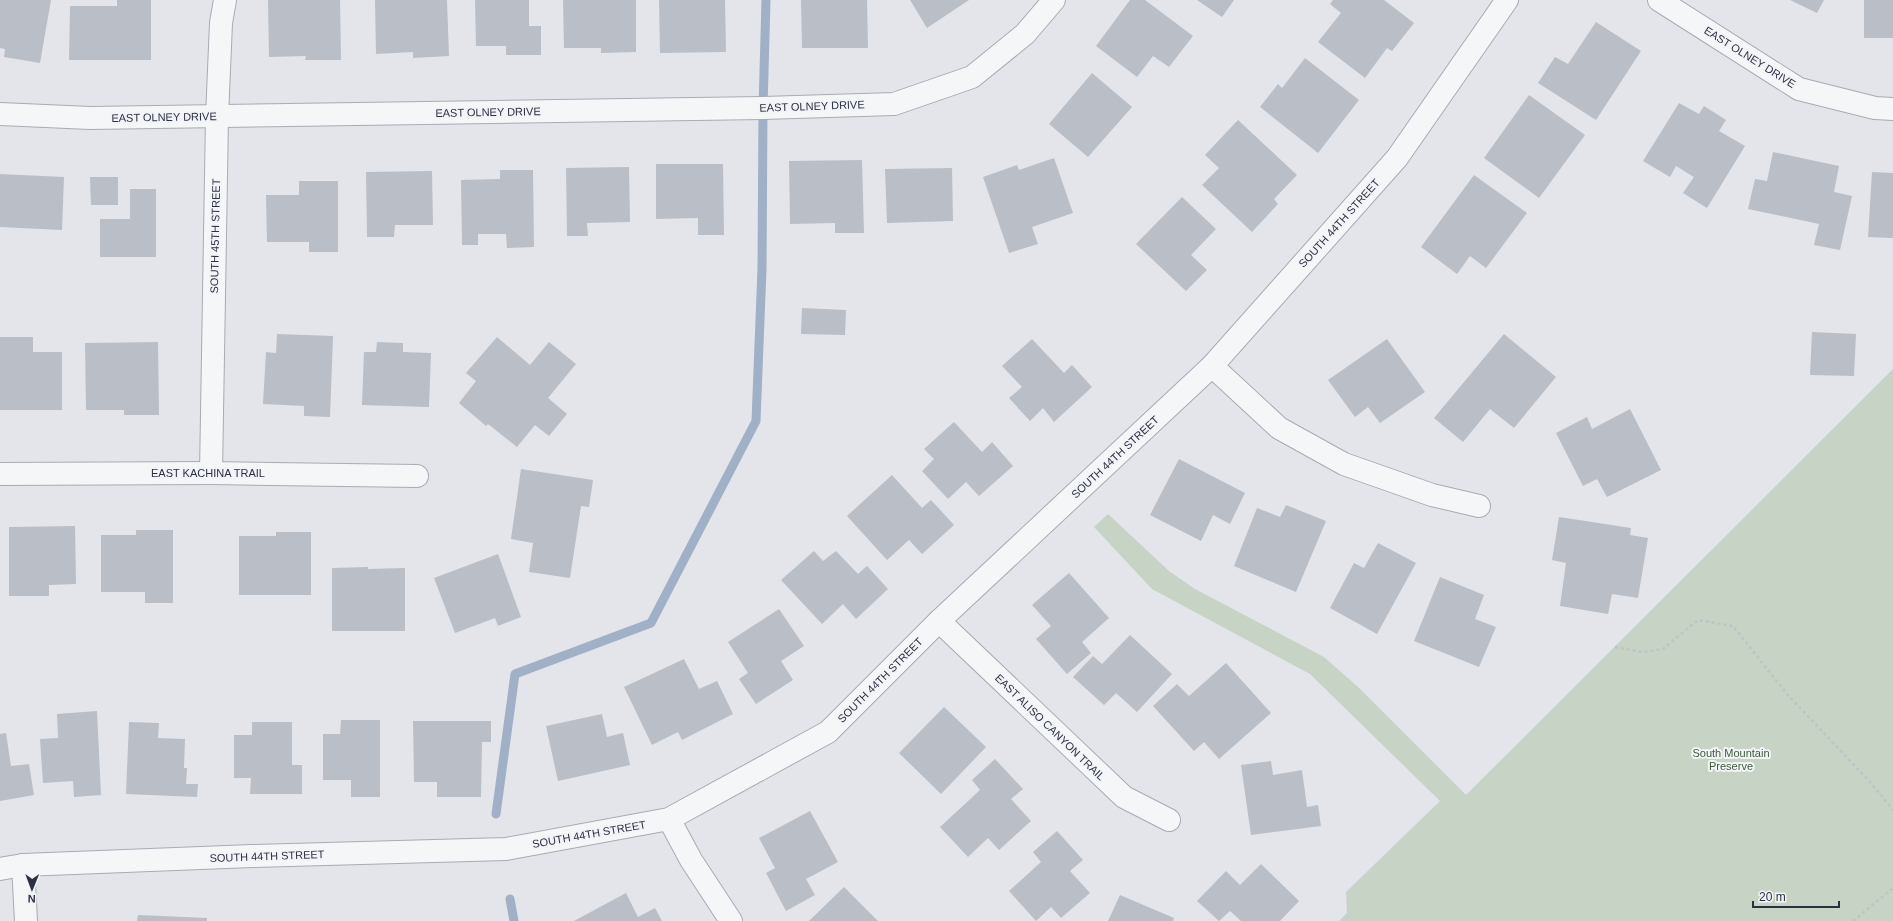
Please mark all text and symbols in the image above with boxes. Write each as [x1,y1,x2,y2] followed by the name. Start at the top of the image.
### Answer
[1702,24,1798,90] street label: EAST OLNEY DRIVE
[759,98,865,114] street label: EAST OLNEY DRIVE
[435,105,541,119] street label: EAST OLNEY DRIVE
[111,110,217,124] street label: EAST OLNEY DRIVE
[1296,176,1382,270] street label: SOUTH 44TH STREET
[208,178,222,294] street label: SOUTH 45TH STREET
[1069,413,1161,501] street label: SOUTH 44TH STREET
[151,467,265,479] street label: EAST KACHINA TRAIL
[835,635,925,725] street label: SOUTH 44TH STREET
[993,671,1107,783] street label: EAST ALISO CANYON TRAIL
[1692,747,1770,772] park label: South Mountain Preserve
[531,818,647,850] street label: SOUTH 44TH STREET
[209,848,325,864] street label: SOUTH 44TH STREET
[12,869,52,909] north arrow
[1753,883,1839,909] scale bar
[1759,890,1786,904] text: 20 m
[28,893,36,905] text: N

